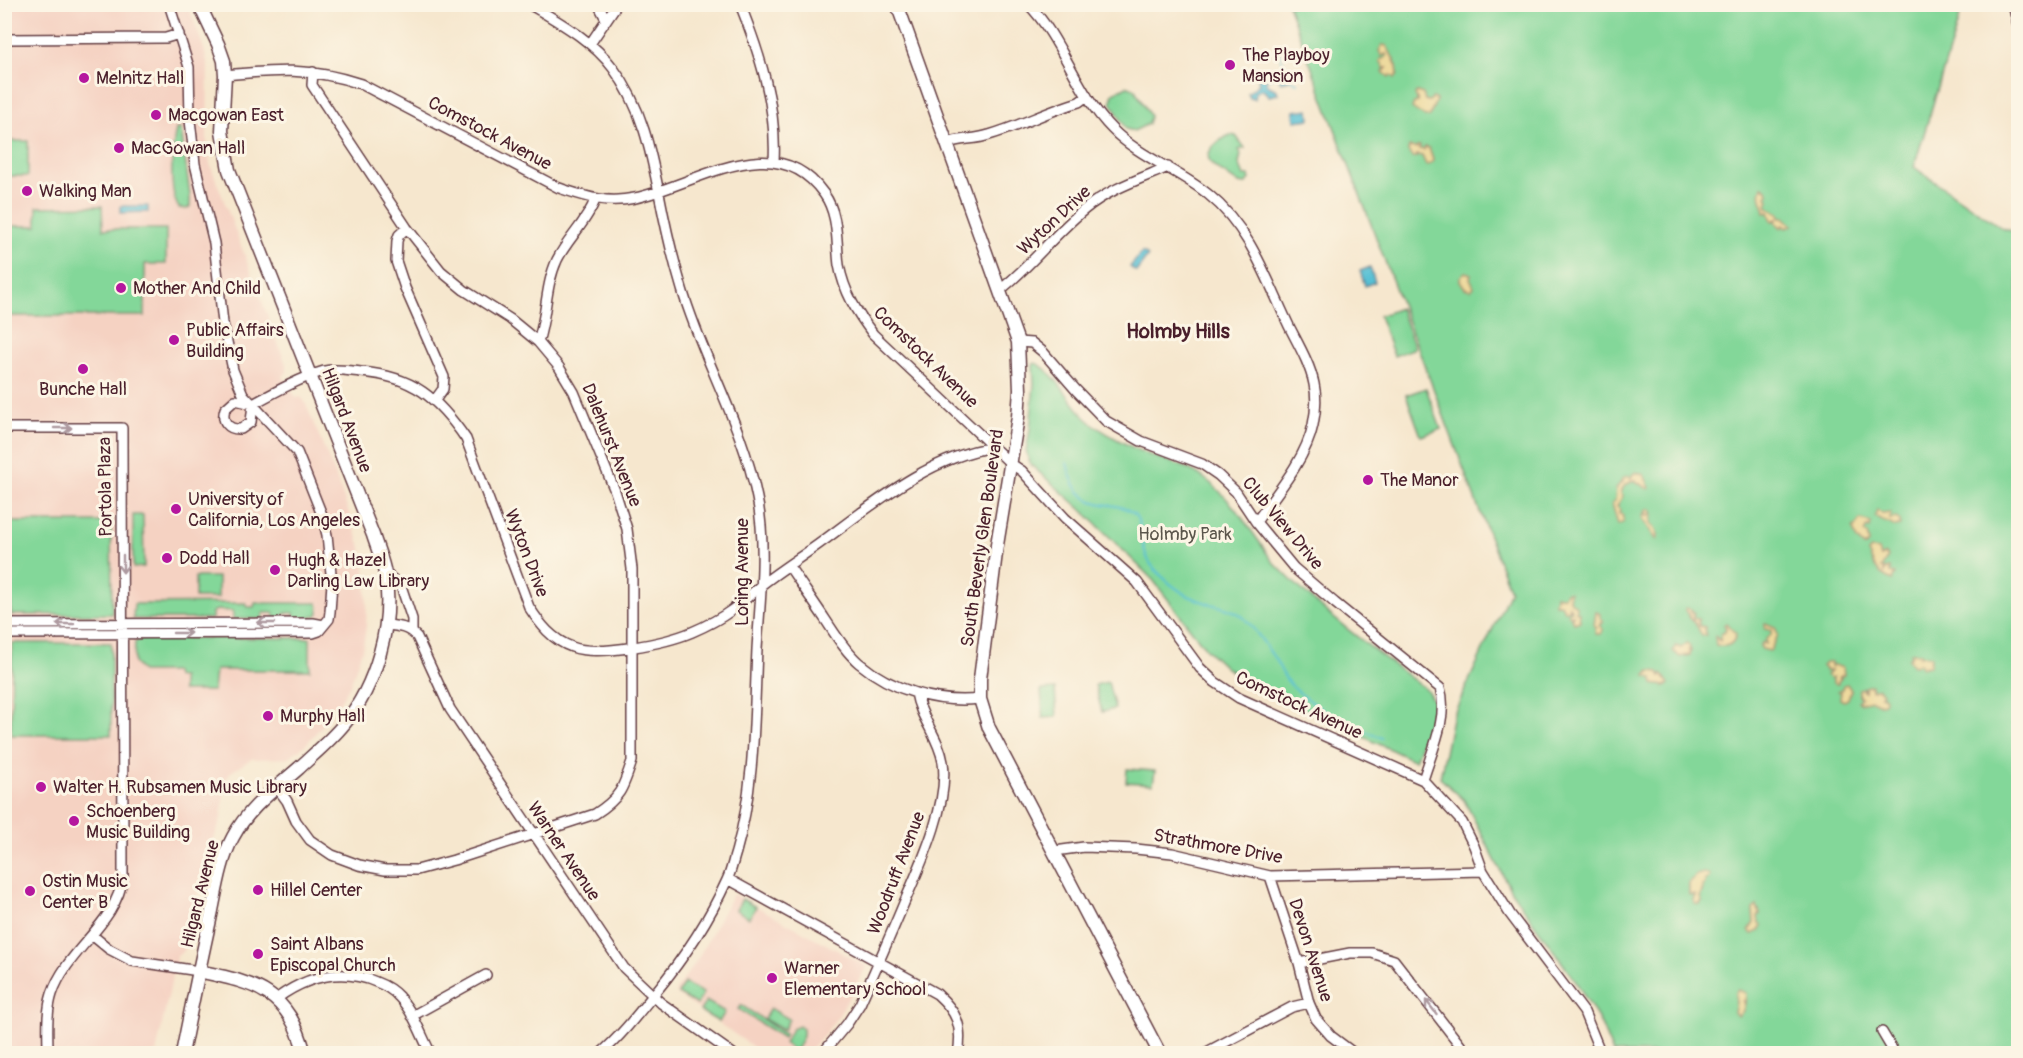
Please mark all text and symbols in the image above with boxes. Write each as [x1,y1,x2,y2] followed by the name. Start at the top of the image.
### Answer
[1242,44,1330,88] place label: The Playboy Mansion
[1223,58,1237,72] marker: The Playboy Mansion
[96,67,184,90] place label: Melnitz Hall
[77,71,91,85] marker: Melnitz Hall
[424,91,556,176] street label: Comstock Avenue
[168,104,285,127] place label: Macgowan East
[149,108,163,122] marker: Macgowan East
[131,137,245,160] place label: MacGowan Hall
[112,141,126,155] marker: MacGowan Hall
[39,180,132,203] place label: Walking Man
[1013,180,1096,260] street label: Wyton Drive
[20,184,34,198] marker: Walking Man
[133,277,261,300] place label: Mother And Child
[114,281,128,295] marker: Mother And Child
[868,302,983,413] street label: Comstock Avenue
[186,319,284,363] place label: Public Affairs Building
[1126,319,1230,344] district label: Holmby Hills
[167,333,181,347] marker: Public Affairs Building
[76,362,90,376] marker: Bunche Hall
[316,365,377,476] street label: Hilgard Avenue
[39,378,127,401] place label: Bunche Hall
[576,380,647,510] street label: Dalehurst Avenue
[52,422,72,434] one-way arrow
[956,428,1009,648] street label: South Beverly Glen Boulevard
[93,437,118,537] street label: Portola Plaza
[1380,469,1459,492] place label: The Manor
[1237,472,1328,575] street label: Club View Drive
[1361,473,1375,487] marker: The Manor
[188,488,360,532] place label: University of California, Los Angeles
[169,502,183,516] marker: University of California, Los Angeles
[499,506,554,601] street label: Wyton Drive
[731,518,754,626] street label: Loring Avenue
[1138,523,1232,546] park label: Holmby Park
[179,547,250,570] place label: Dodd Hall
[287,549,430,593] place label: Hugh & Hazel Darling Law Library
[160,551,174,565] marker: Dodd Hall
[117,554,129,574] one-way arrow
[268,563,282,577] marker: Hugh & Hazel Darling Law Library
[256,617,276,629] one-way arrow
[56,618,76,630] one-way arrow
[171,627,191,639] one-way arrow
[1232,666,1366,745] street label: Comstock Avenue
[280,705,365,728] place label: Murphy Hall
[261,709,275,723] marker: Murphy Hall
[53,776,307,799] place label: Walter H. Rubsamen Music Library
[34,780,48,794] marker: Walter H. Rubsamen Music Library
[522,797,605,905] street label: Warner Avenue
[86,800,190,844] place label: Schoenberg Music Building
[862,808,931,938] street label: Woodruff Avenue
[67,814,81,828] marker: Schoenberg Music Building
[1152,824,1284,869] street label: Strathmore Drive
[176,838,225,950] street label: Hilgard Avenue
[42,870,128,914] place label: Ostin Music Center B
[270,879,363,902] place label: Hillel Center
[251,883,265,897] marker: Hillel Center
[23,884,37,898] marker: Ostin Music Center B
[1283,896,1338,1005] street label: Devon Avenue
[270,933,396,977] place label: Saint Albans Episcopal Church
[251,947,265,961] marker: Saint Albans Episcopal Church
[784,957,926,1001] place label: Warner Elementary School
[765,971,779,985] marker: Warner Elementary School
[1425,1000,1438,1016] one-way arrow

